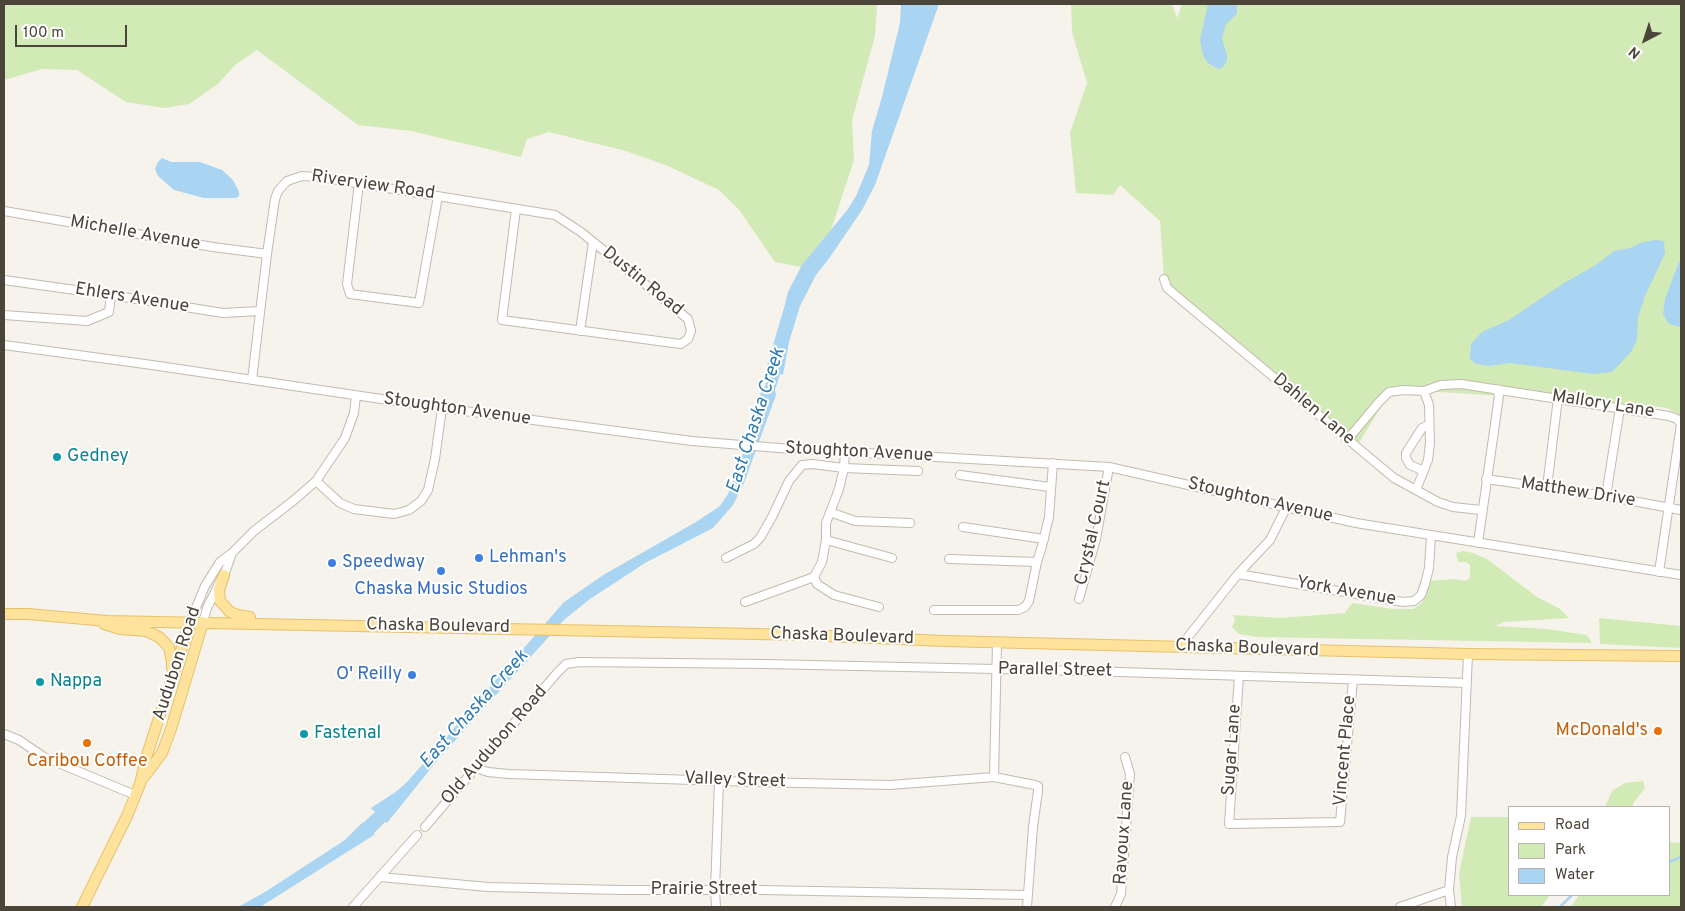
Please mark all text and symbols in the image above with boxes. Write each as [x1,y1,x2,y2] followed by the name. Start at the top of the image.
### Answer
[18,15,130,47] scale bar
[1620,15,1670,65] north arrow
[23,24,64,43] text: 100 m
[1626,42,1644,62] text: N
[310,167,436,205] street label: Riverview Road
[68,212,202,256] street label: Michelle Avenue
[597,243,687,321] street label: Dustin Road
[73,279,191,319] street label: Ehlers Avenue
[723,345,791,497] water label: East Chaska Creek
[1268,369,1358,451] street label: Dahlen Lane
[1550,386,1656,424] street label: Mallory Lane
[382,389,532,431] street label: Stoughton Avenue
[784,438,934,468] street label: Stoughton Avenue
[67,446,129,468] place label: Gedney
[51,451,63,463] marker: Gedney
[1519,473,1637,513] street label: Matthew Drive
[1185,474,1335,528] street label: Stoughton Avenue
[1071,478,1117,588] street label: Crystal Court
[489,547,567,569] place label: Lehman's
[342,552,425,574] place label: Speedway
[473,552,485,564] marker: Lehman's
[326,557,338,569] marker: Speedway
[435,565,447,577] marker: Chaska Music Studios
[1295,573,1397,611] street label: York Avenue
[354,579,528,601] place label: Chaska Music Studios
[149,604,207,724] street label: Audubon Road
[366,615,510,639] street label: Chaska Boulevard
[770,624,914,650] street label: Chaska Boulevard
[1175,636,1319,662] street label: Chaska Boulevard
[416,646,534,774] water label: East Chaska Creek
[998,659,1112,683] street label: Parallel Street
[336,664,402,686] place label: O' Reilly
[406,669,418,681] marker: O' Reilly
[50,671,102,693] place label: Nappa
[34,676,46,688] marker: Nappa
[437,682,553,810] street label: Old Audubon Road
[1330,695,1362,807] street label: Vincent Place
[1219,703,1247,797] street label: Sugar Lane
[1556,720,1648,742] place label: McDonald's
[314,723,381,745] place label: Fastenal
[1652,725,1664,737] marker: McDonald's
[298,728,310,740] marker: Fastenal
[81,737,93,749] marker: Caribou Coffee
[26,751,148,773] place label: Caribou Coffee
[684,768,786,794] street label: Valley Street
[1111,780,1139,886] street label: Ravoux Lane
[1508,806,1670,896] legend
[1555,816,1590,835] text: Road
[1555,841,1586,860] text: Park
[1555,866,1594,885] text: Water
[651,879,757,901] street label: Prairie Street

